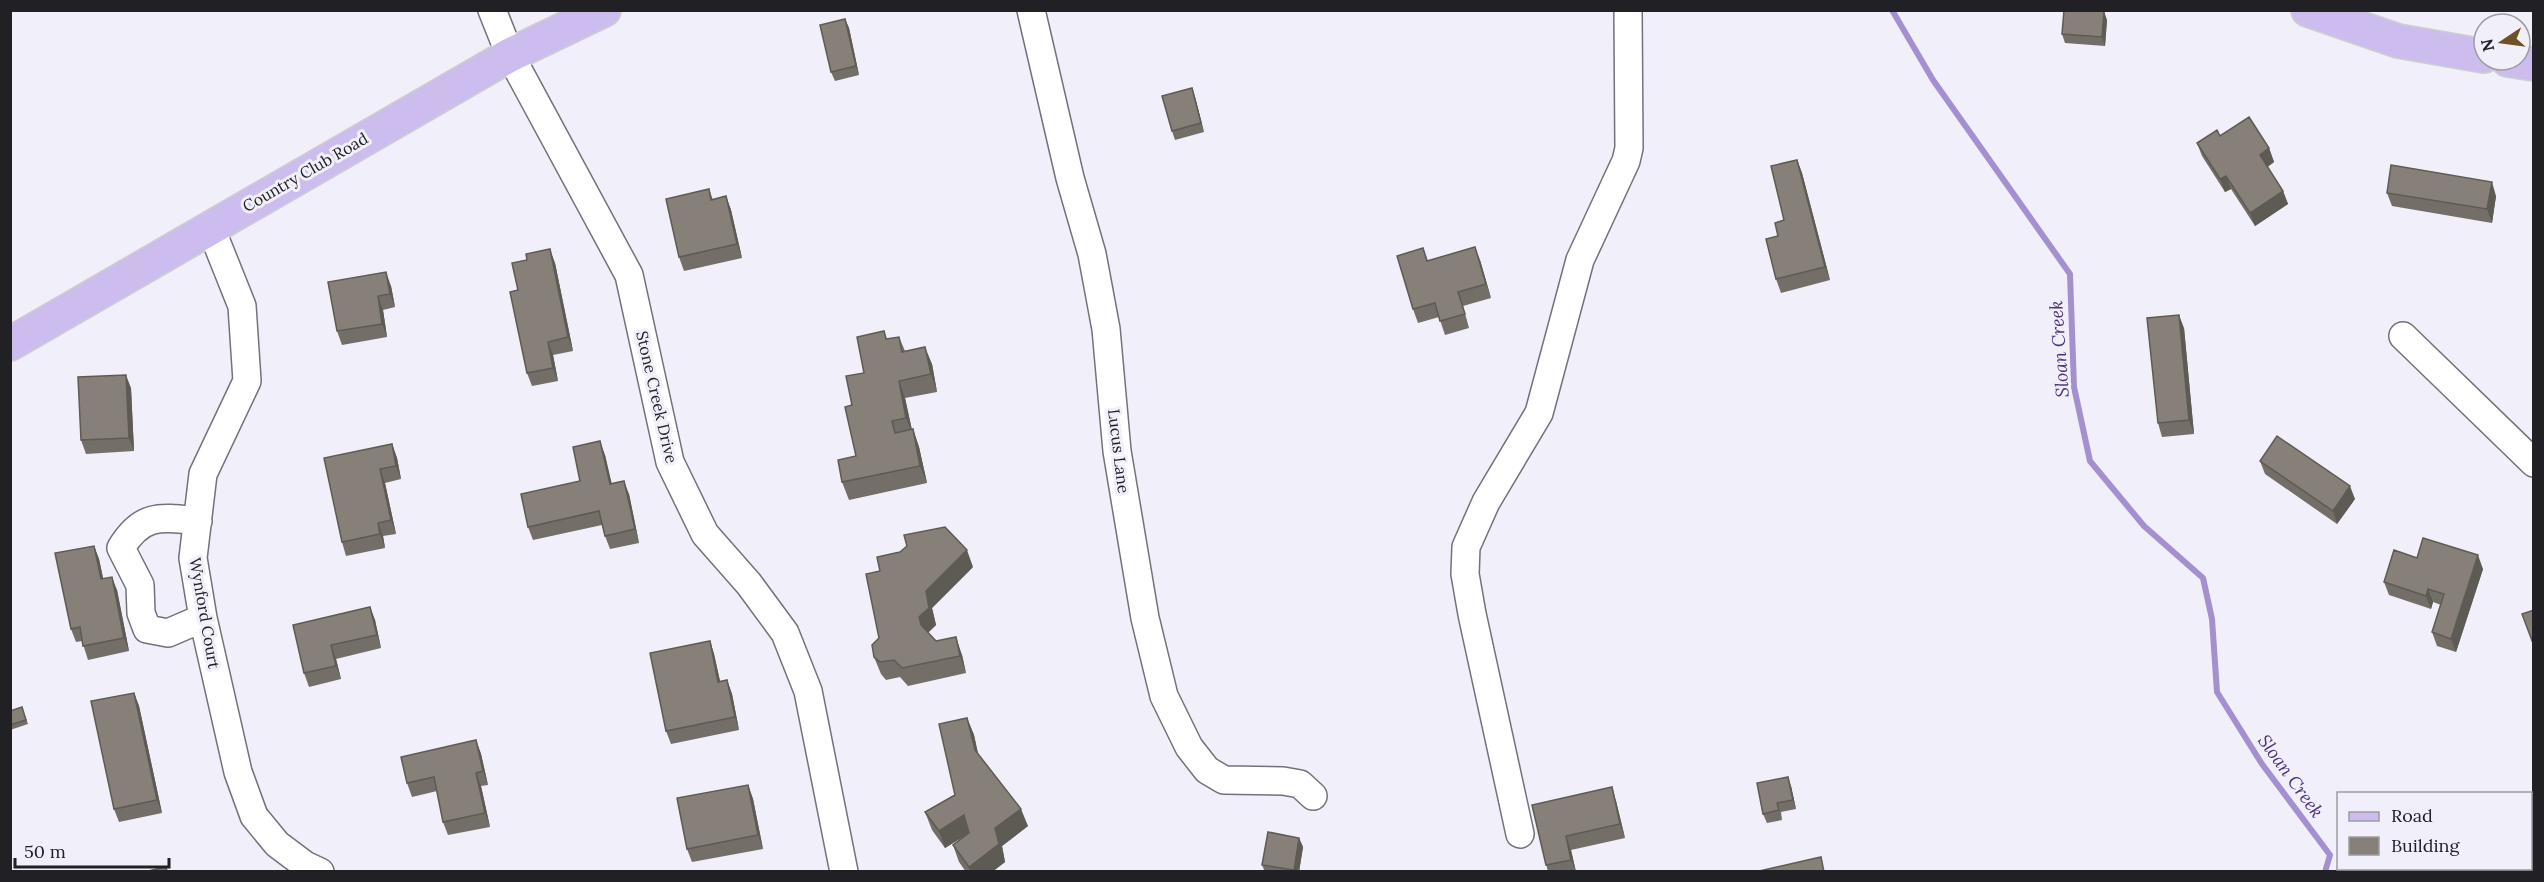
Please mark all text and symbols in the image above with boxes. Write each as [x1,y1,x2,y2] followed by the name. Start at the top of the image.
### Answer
[2472,12,2532,72] north arrow
[2476,37,2499,54] text: N
[239,128,372,216] street label: Country Club Road
[2044,300,2074,398] water label: Sloan Creek
[632,329,682,465] street label: Stone Creek Drive
[1104,408,1134,495] street label: Lucus Lane
[185,556,225,671] street label: Wynford Court
[2253,730,2329,822] water label: Sloan Creek
[2337,792,2532,870] legend
[2391,804,2433,827] text: Road
[15,831,170,869] scale bar
[2391,834,2461,857] text: Building
[24,840,66,863] text: 50 m

